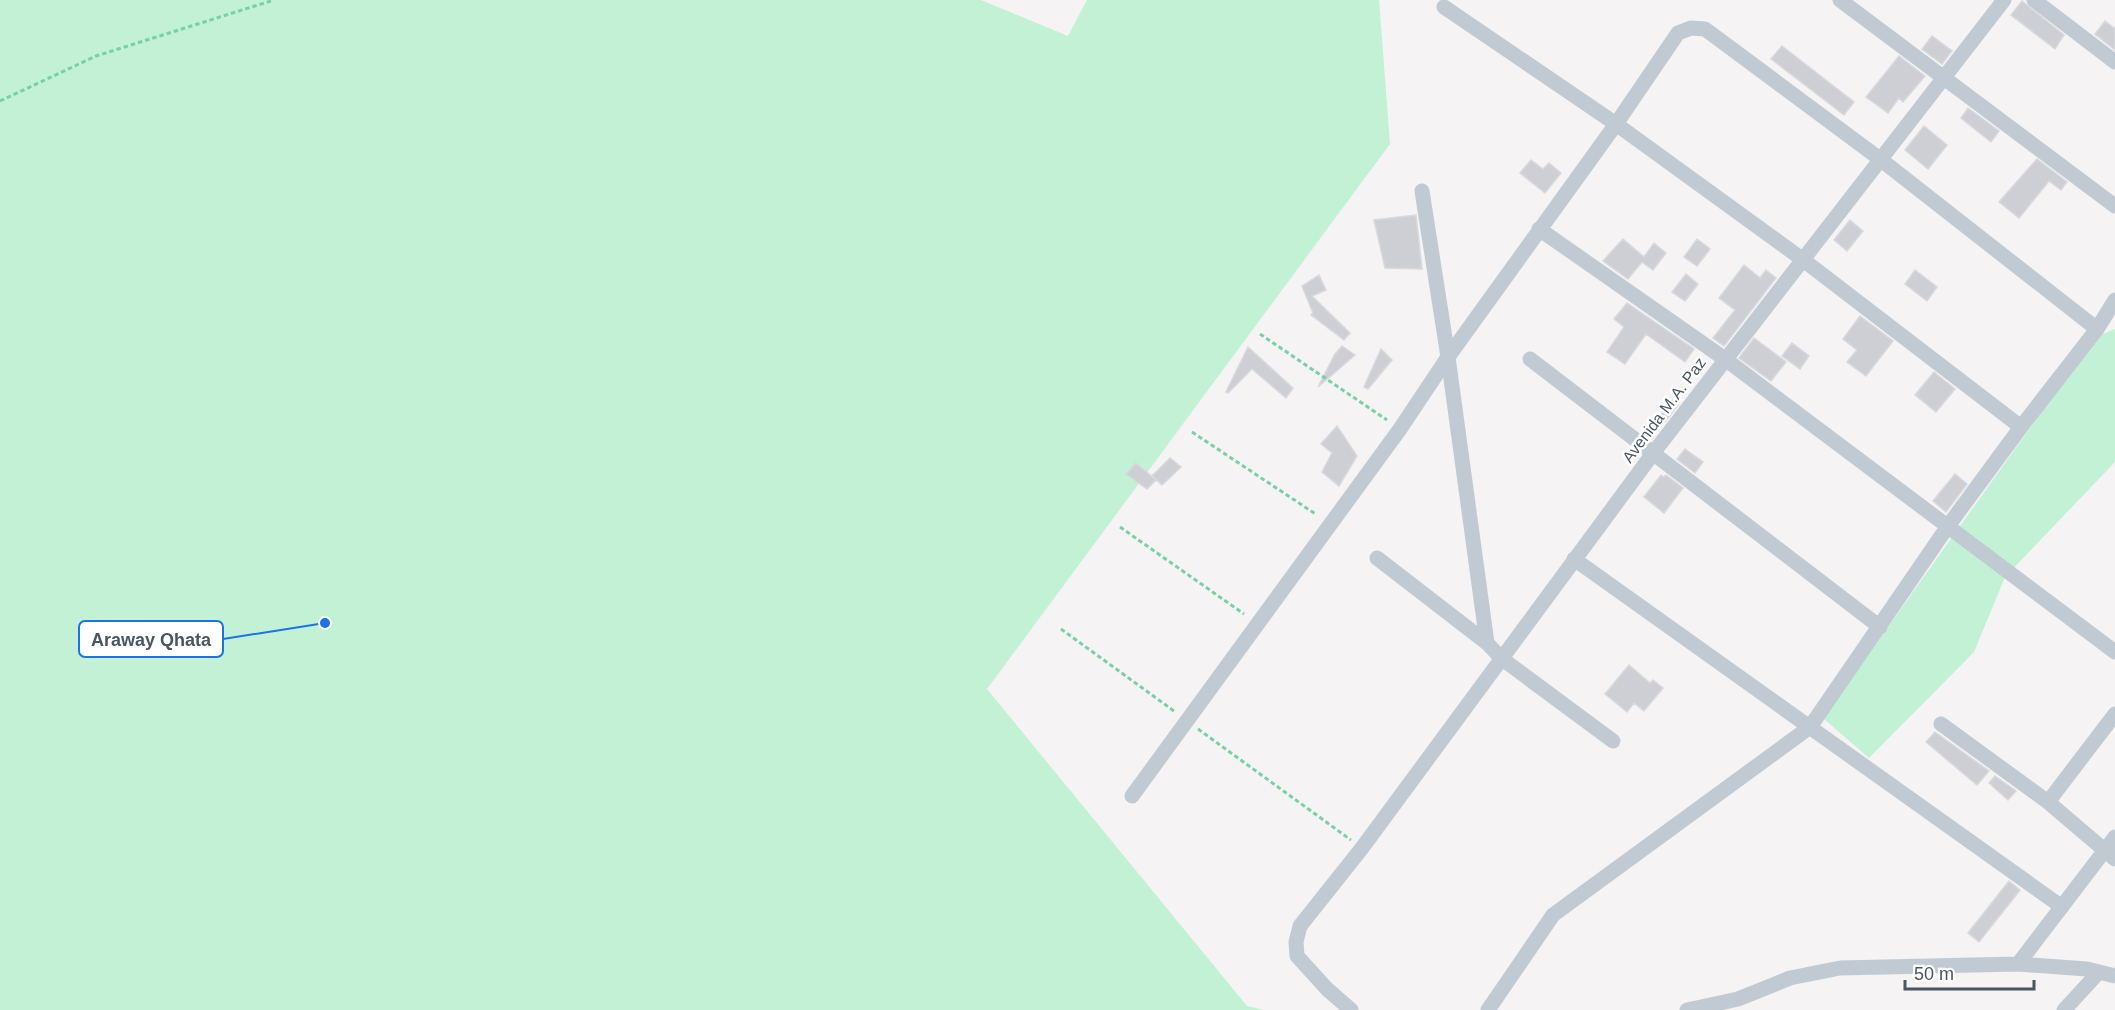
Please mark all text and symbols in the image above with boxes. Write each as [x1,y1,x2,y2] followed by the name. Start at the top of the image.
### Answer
[1619,354,1709,466] street label: Avenida M.A. Paz
[79,621,223,657] callout: Araway Qhata
[91,630,212,650] text: Araway Qhata
[1905,953,2034,991] scale bar
[1914,964,1954,984] text: 50 m

